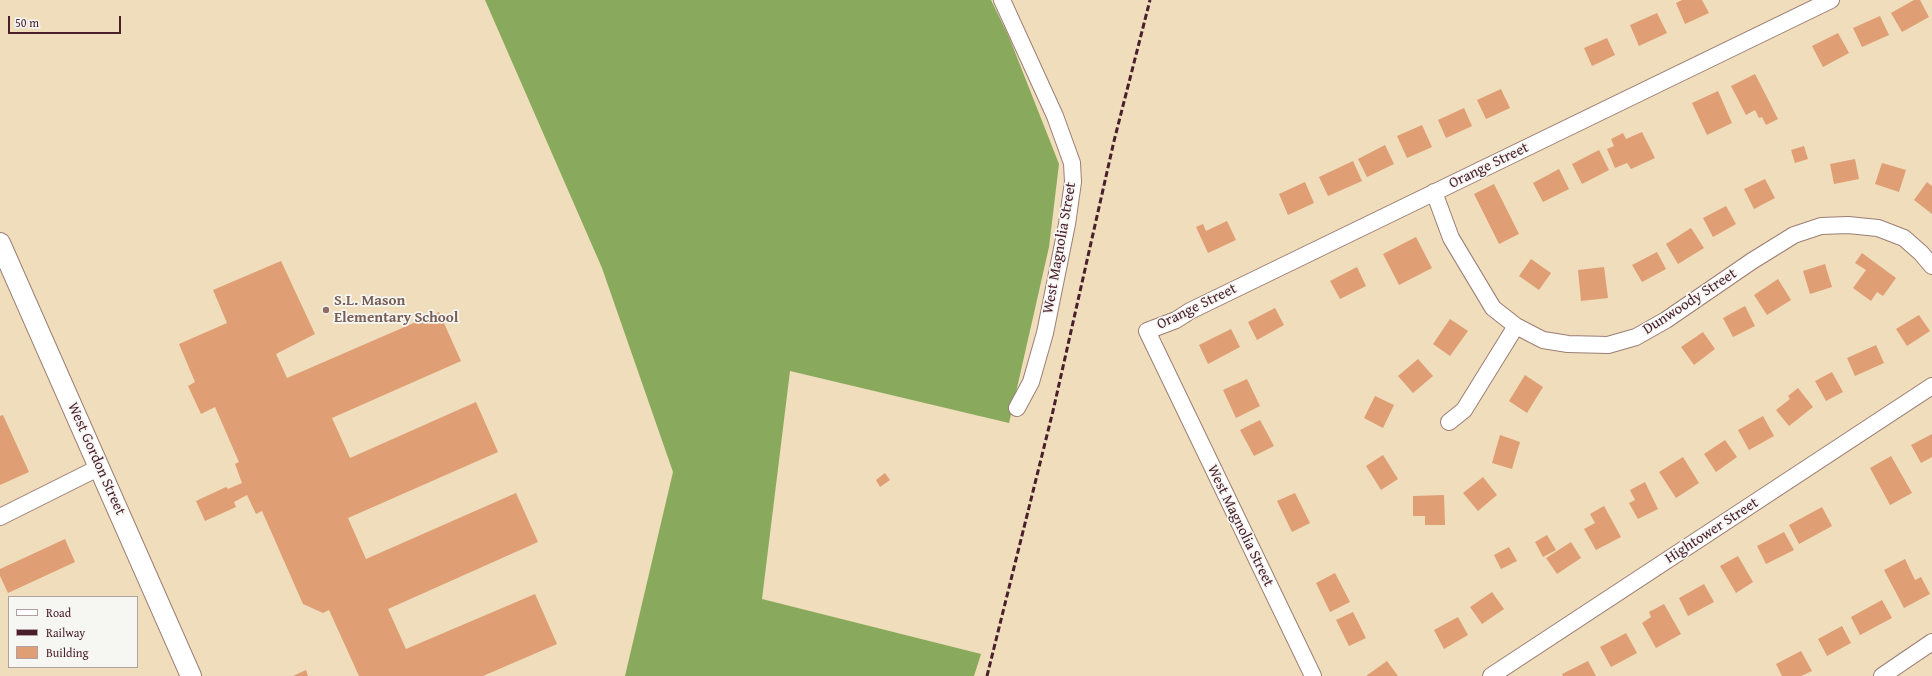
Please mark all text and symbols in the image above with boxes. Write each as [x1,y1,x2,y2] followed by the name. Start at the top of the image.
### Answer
[10,8,123,34] scale bar
[15,14,39,31] text: 50 m
[1446,139,1532,193] street label: Orange Street
[1040,181,1080,315] street label: West Magnolia Street
[1640,265,1740,339] street label: Dunwoody Street
[1154,280,1240,334] street label: Orange Street
[334,292,458,327] place label: S.L. Mason Elementary School
[321,305,331,315] marker: S.L. Mason Elementary School
[63,400,129,518] street label: West Gordon Street
[1203,462,1277,590] street label: West Magnolia Street
[1662,494,1762,568] street label: Hightower Street
[8,596,138,668] legend
[46,604,71,621] text: Road
[46,624,85,641] text: Railway
[46,644,89,661] text: Building

